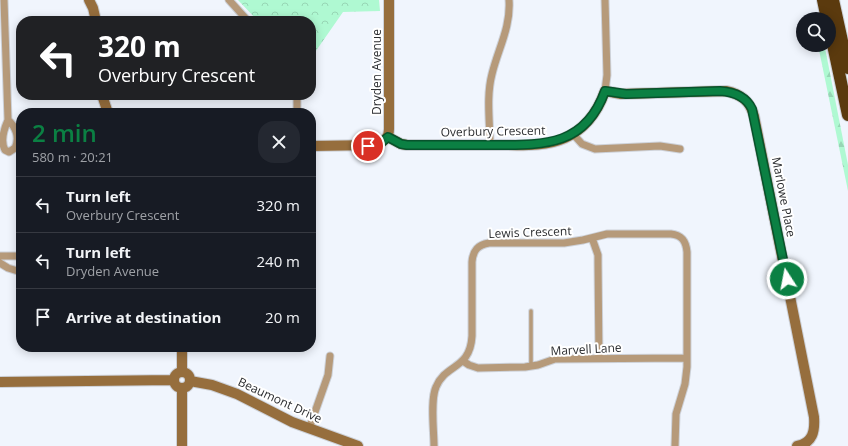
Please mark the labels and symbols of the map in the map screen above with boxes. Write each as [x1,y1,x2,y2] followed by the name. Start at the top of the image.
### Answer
[368,29,385,115] street label: Dryden Avenue
[440,122,546,140] street label: Overbury Crescent
[351,129,385,163] pin
[768,156,800,239] street label: Marlowe Place
[488,222,572,242] street label: Lewis Crescent
[766,258,808,300] position arrow
[550,339,622,359] street label: Marvell Lane
[235,373,325,427] street label: Beaumont Drive

